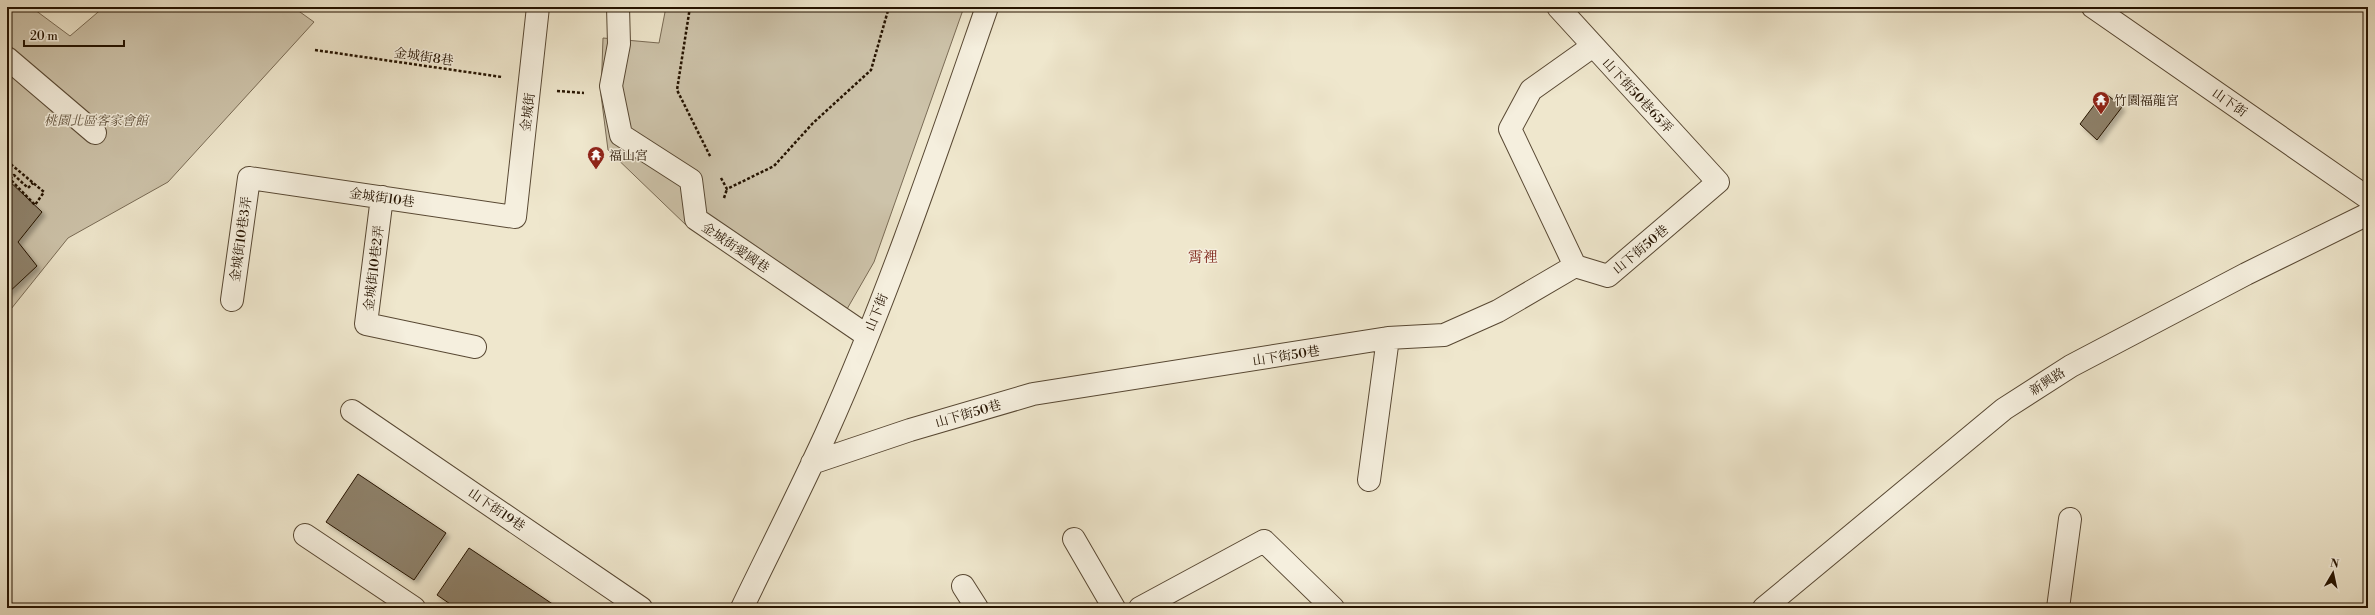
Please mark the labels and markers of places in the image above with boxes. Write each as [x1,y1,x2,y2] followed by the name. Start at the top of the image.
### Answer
[2091,90,2111,115] temple icon: 竹園福龍宮
[2114,93,2179,109] place label: 竹園福龍宮
[586,145,606,170] temple icon: 福山宮
[609,148,648,164] place label: 福山宮

